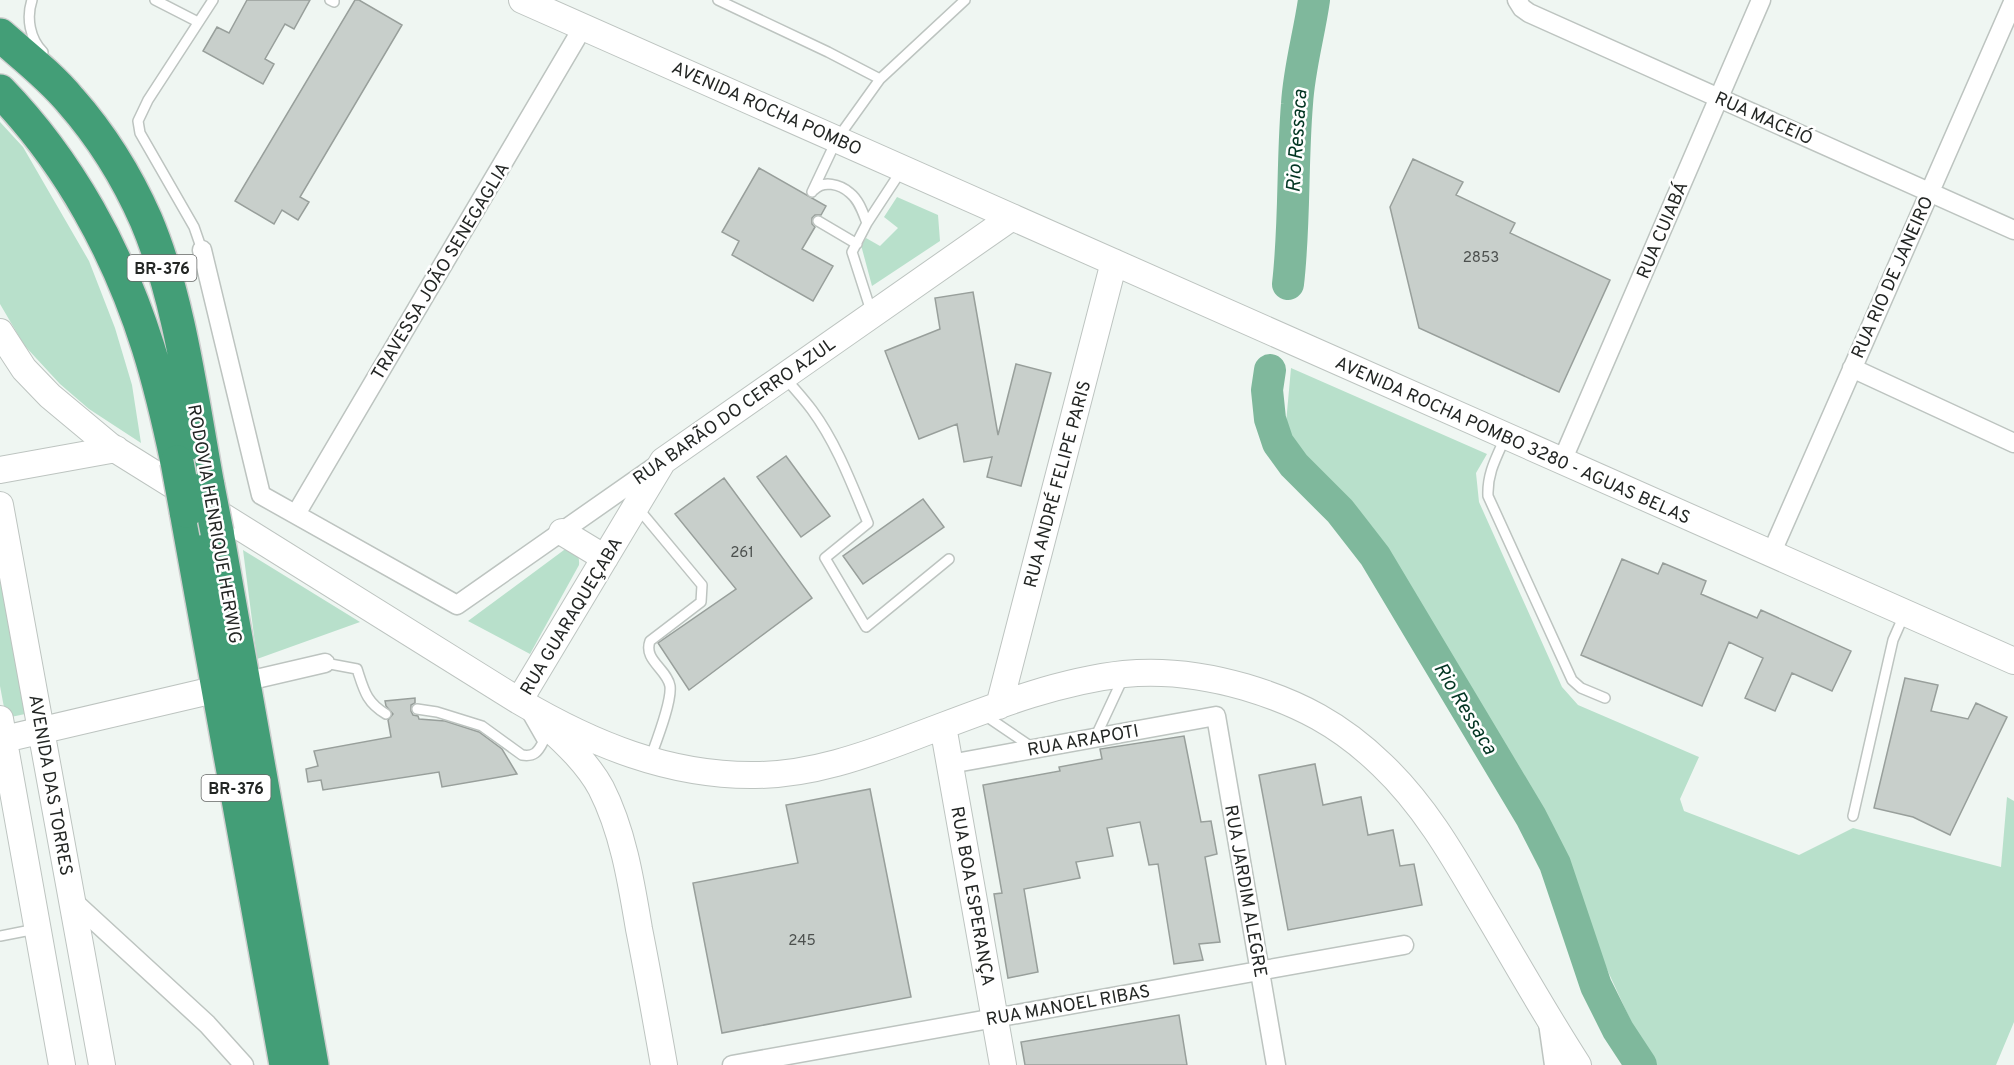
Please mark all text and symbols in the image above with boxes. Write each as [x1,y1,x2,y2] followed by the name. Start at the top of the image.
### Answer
[668,57,865,162] street label: AVENIDA ROCHA POMBO
[1711,86,1817,151] street label: RUA MACEIÓ
[1281,88,1315,193] water label: Rio Ressaca
[365,158,516,385] street label: TRAVESSA JOÃO SENEGAGLIA
[1631,178,1694,283] street label: RUA CUIABÁ
[1847,193,1940,362] street label: RUA RIO DE JANEIRO
[1463,249,1499,268] house number: 2853
[128,255,196,281] road number: BR-376
[628,332,841,491] street label: RUA BARÃO DO CERRO AZUL
[1331,352,1694,531] street label: AVENIDA ROCHA POMBO 3280 - AGUAS BELAS
[1018,378,1097,591] street label: RUA ANDRÉ FELIPE PARIS
[181,403,246,646] street label: RODOVIA HENRIQUE HERWIG
[516,533,629,700] street label: RUA GUARAQUEÇABA
[730,544,754,563] house number: 261
[1427,658,1502,760] water label: Rio Ressaca
[22,693,77,877] street label: AVENIDA DAS TORRES
[1026,720,1141,763] street label: RUA ARAPOTI
[202,775,270,801] road number: BR-376
[1218,803,1271,979] street label: RUA JARDIM ALEGRE
[944,805,999,988] street label: RUA BOA ESPERANÇA
[788,932,816,951] house number: 245
[984,981,1152,1032] street label: RUA MANOEL RIBAS

